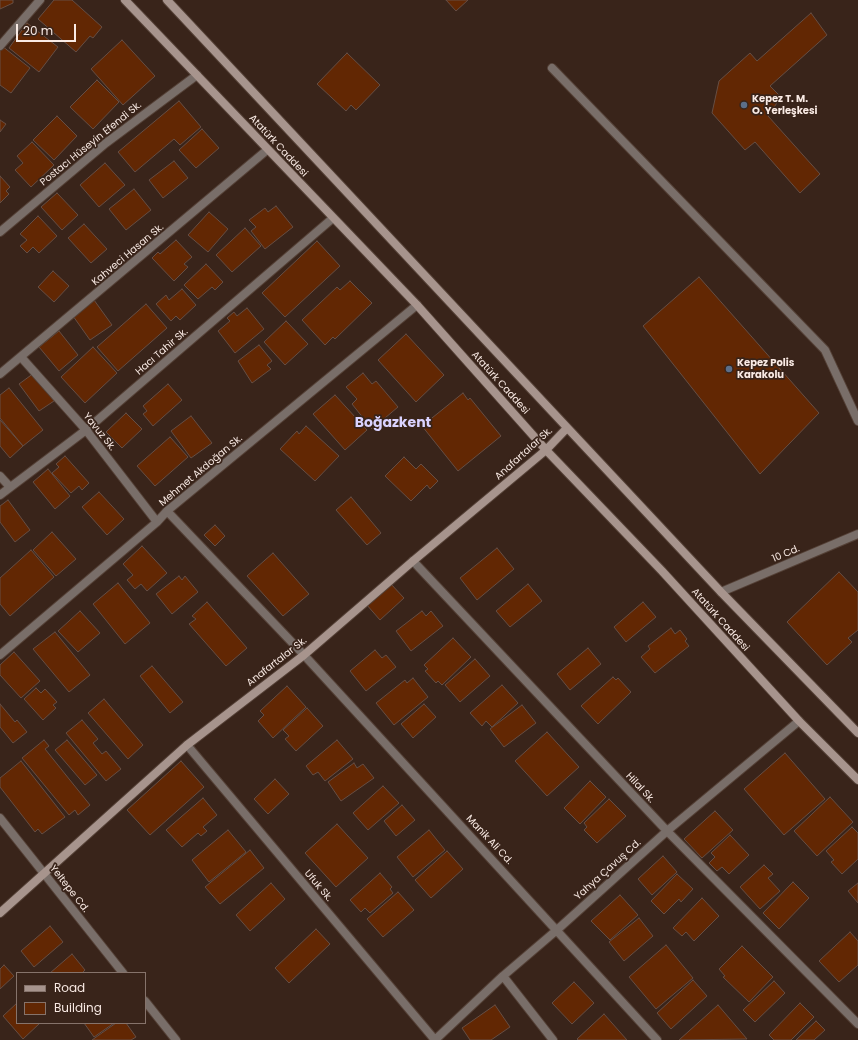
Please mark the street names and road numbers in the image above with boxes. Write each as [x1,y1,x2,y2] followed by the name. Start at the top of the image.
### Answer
[38,99,144,189] street label: Postacı Hüseyin Efendi Sk.
[246,112,310,180] street label: Atatürk Caddesi
[90,221,166,289] street label: Kahveci Hasan Sk.
[133,326,191,378] street label: Hacı Tahir Sk.
[469,349,531,417] street label: Atatürk Caddesi
[80,411,118,453] street label: Yavuz Sk.
[493,425,555,483] street label: Anafartalar Sk.
[157,433,245,509] street label: Mehmet Akdoğan Sk.
[770,543,802,565] street label: 10 Cd.
[689,586,751,654] street label: Atatürk Caddesi
[245,635,309,689] street label: Anafartalar Sk.
[623,770,657,806] street label: Hilal Sk.
[463,813,515,867] street label: Manik Ali Cd.
[572,837,644,903] street label: Yahya Çavuş Cd.
[47,863,91,915] street label: Yeltepe Cd.
[301,868,335,904] street label: Ufuk Sk.

